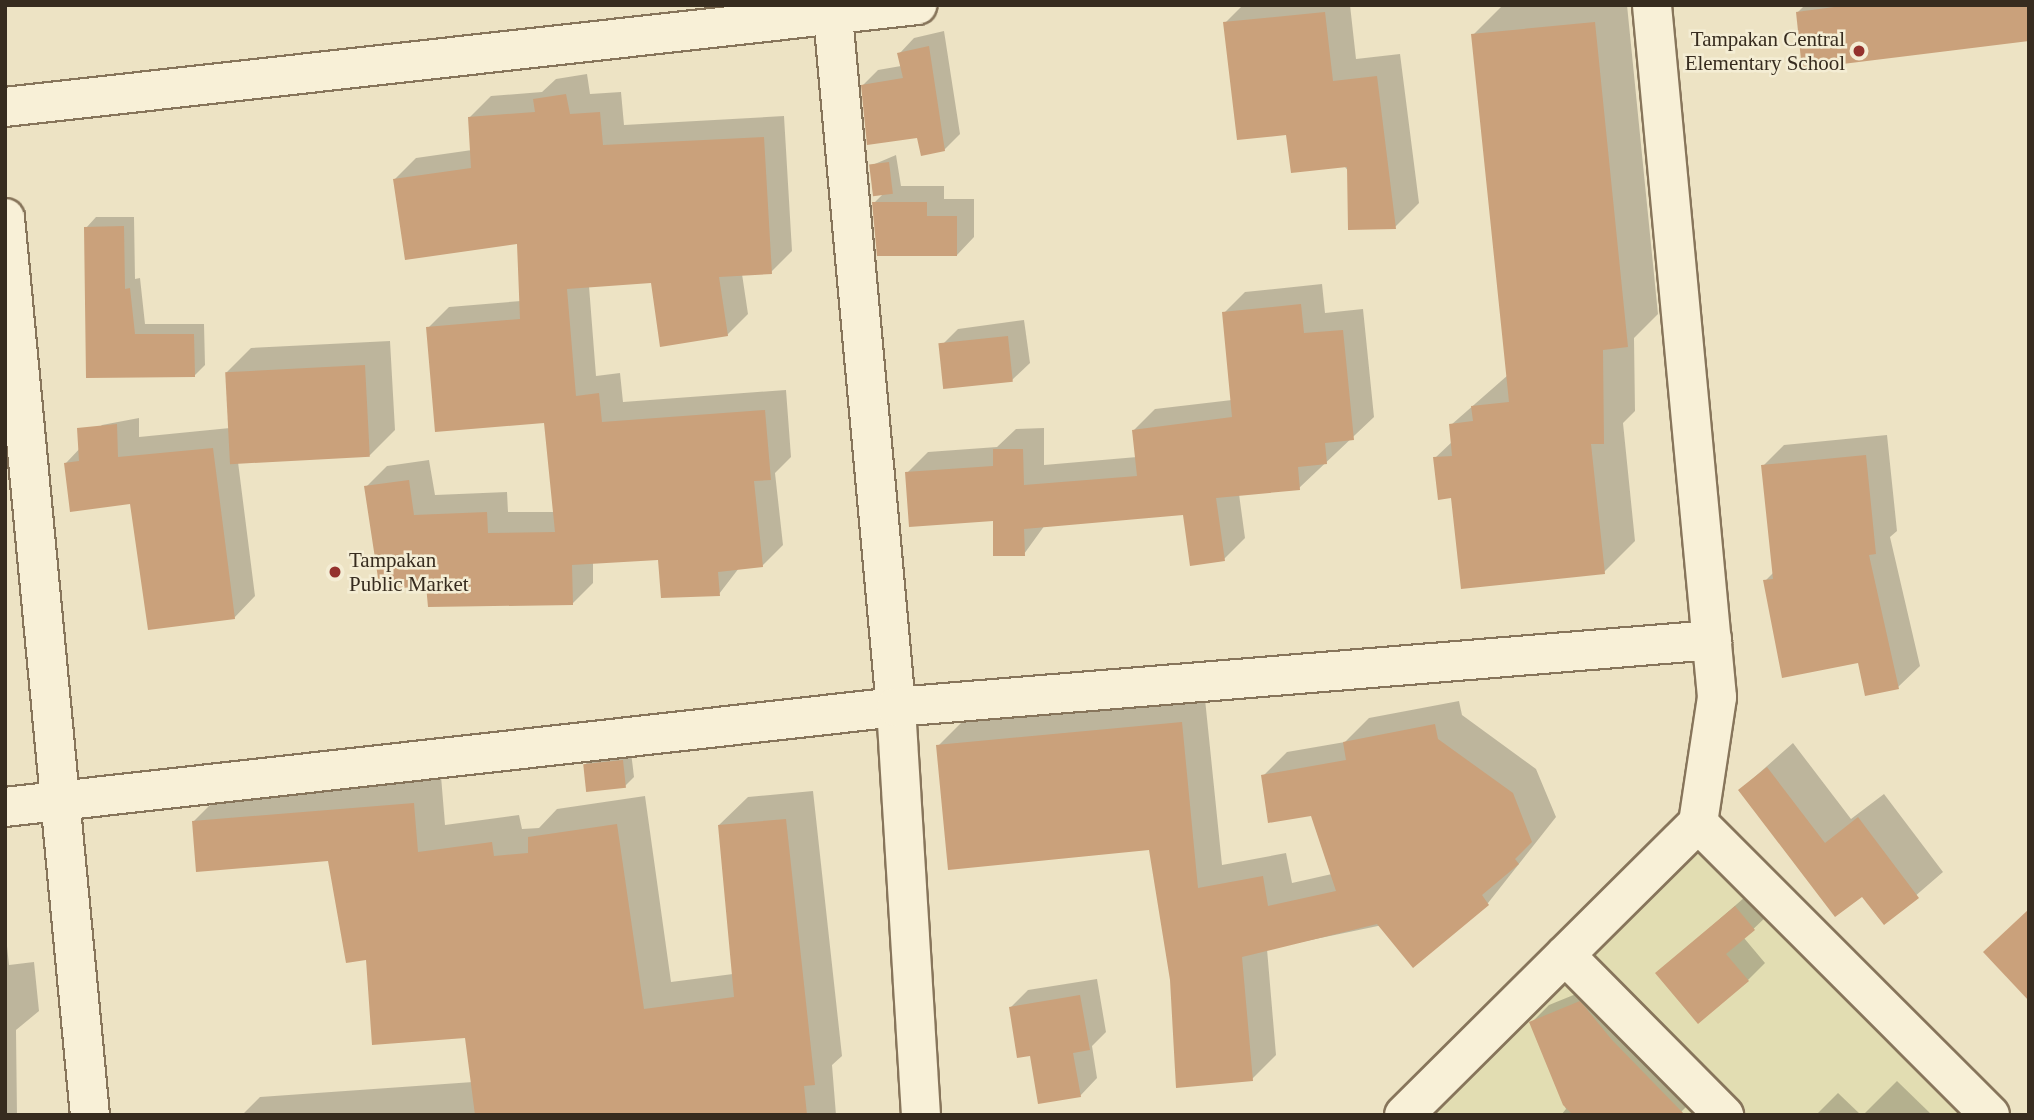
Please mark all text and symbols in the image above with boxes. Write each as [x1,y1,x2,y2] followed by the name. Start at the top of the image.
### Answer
[1685,26,1845,76] place label: Tampakan Central Elementary School
[1851,43,1867,59] marker: Tampakan Central Elementary School
[349,547,469,597] place label: Tampakan Public Market
[327,564,343,580] marker: Tampakan Public Market

